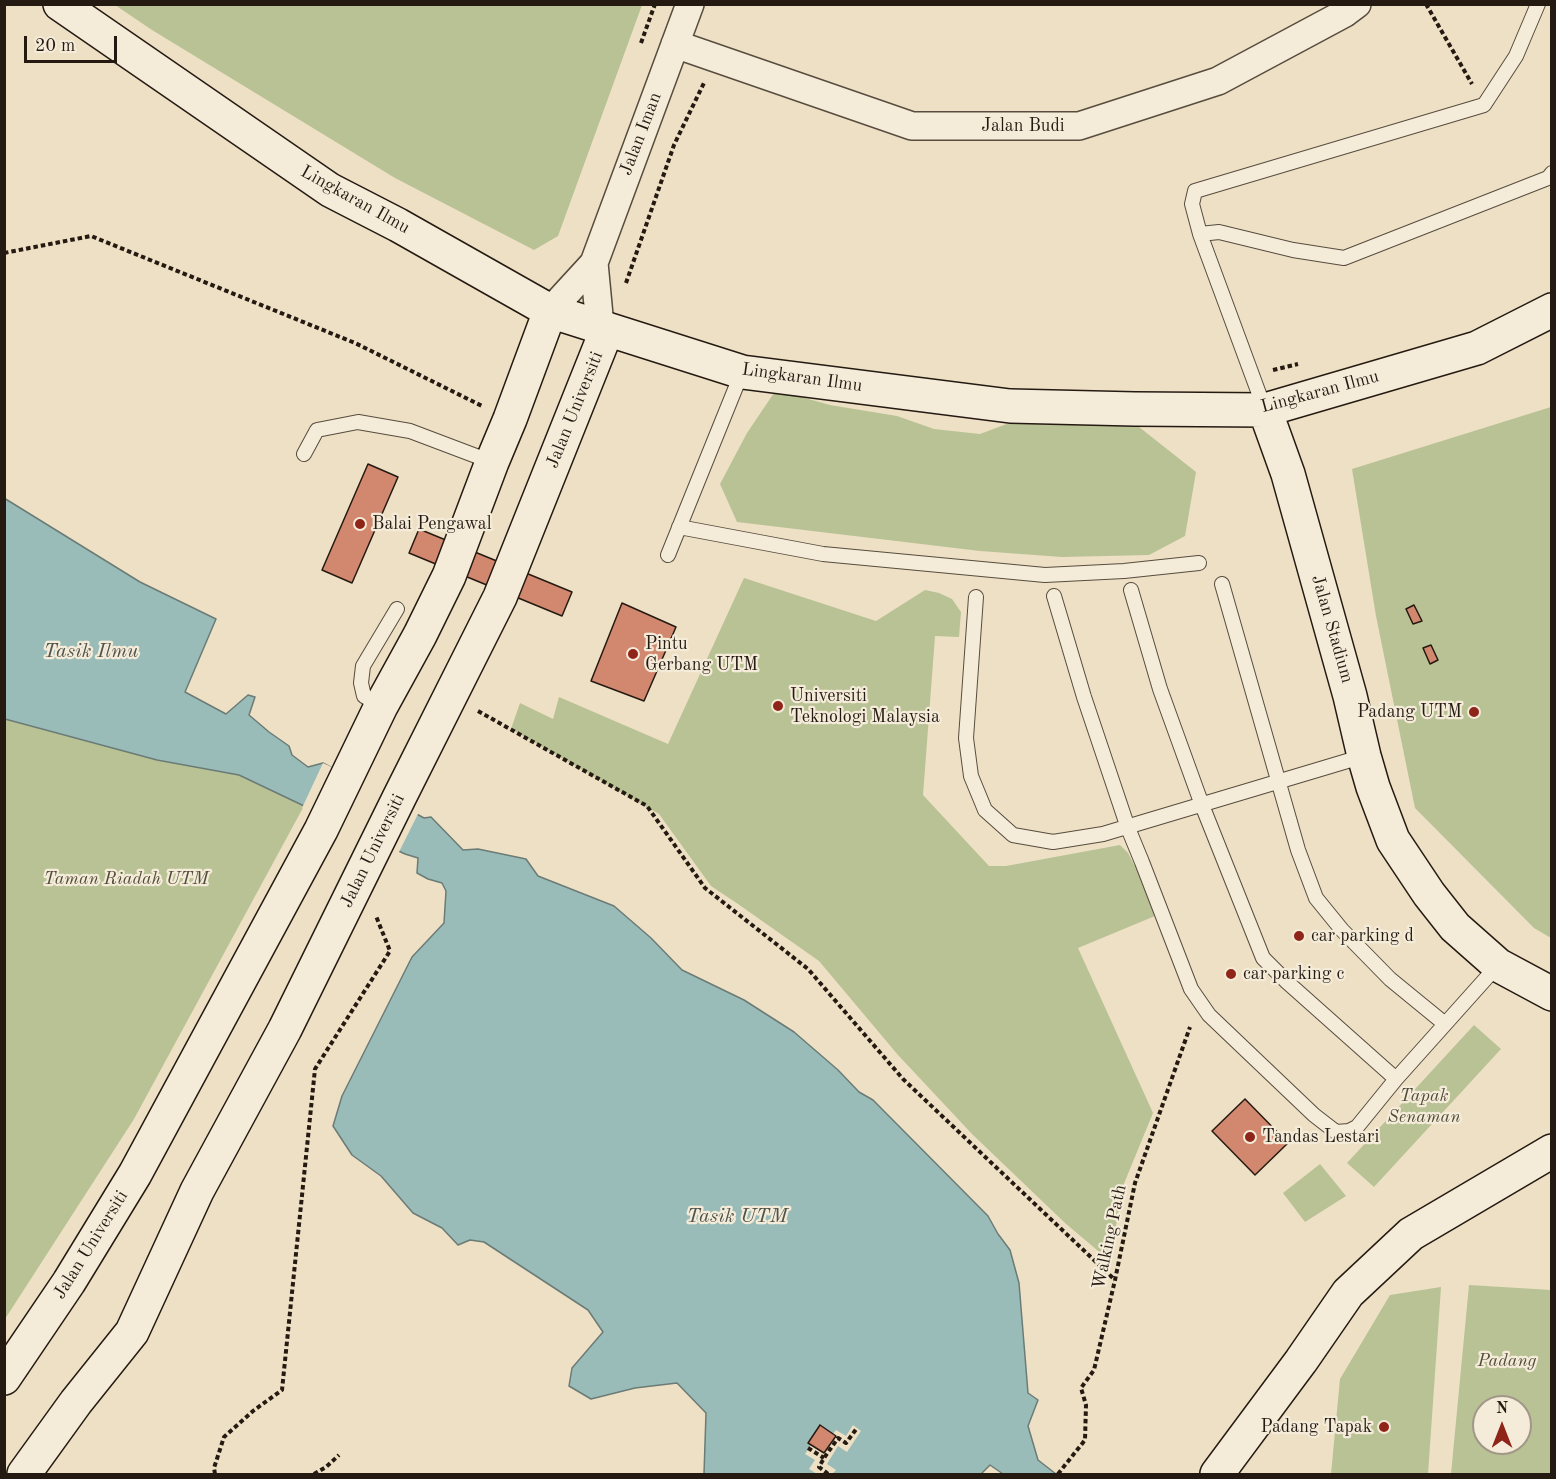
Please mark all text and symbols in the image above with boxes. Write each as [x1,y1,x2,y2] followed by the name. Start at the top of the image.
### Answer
[27,24,120,62] scale bar
[35,37,75,55] text: 20 m
[615,89,667,179] street label: Jalan Iman
[981,115,1065,137] street label: Jalan Budi
[297,161,413,239] street label: Lingkaran Ilmu
[542,349,608,471] street label: Jalan Universiti
[740,359,864,397] street label: Lingkaran Ilmu
[1259,366,1381,418] street label: Lingkaran Ilmu
[372,513,492,535] place label: Balai Pengawal
[353,517,367,531] marker: Balai Pengawal
[1306,572,1358,686] street label: Jalan Stadium
[645,633,758,676] place label: Pintu Gerbang UTM
[43,640,139,664] water label: Tasik Ilmu
[626,647,640,661] marker: Pintu Gerbang UTM
[790,685,940,728] place label: Universiti Teknologi Malaysia
[771,699,785,713] marker: Universiti Teknologi Malaysia
[1357,701,1462,723] place label: Padang UTM
[1467,705,1481,719] marker: Padang UTM
[336,791,410,911] street label: Jalan Universiti
[43,868,209,890] park label: Taman Riadah UTM
[1311,925,1414,947] place label: car parking d
[1292,929,1306,943] marker: car parking d
[1243,963,1344,985] place label: car parking c
[1224,967,1238,981] marker: car parking c
[1388,1085,1460,1128] park label: Tapak Senaman
[1262,1126,1379,1148] place label: Tandas Lestari
[1243,1130,1257,1144] marker: Tandas Lestari
[1088,1183,1132,1291] street label: Walking Path
[49,1187,133,1303] street label: Jalan Universiti
[686,1205,788,1229] water label: Tasik UTM
[1478,1350,1536,1372] park label: Padang
[1472,1395,1532,1455] north arrow
[1496,1401,1508,1417] text: N
[1261,1416,1372,1438] place label: Padang Tapak
[1377,1420,1391,1434] marker: Padang Tapak

